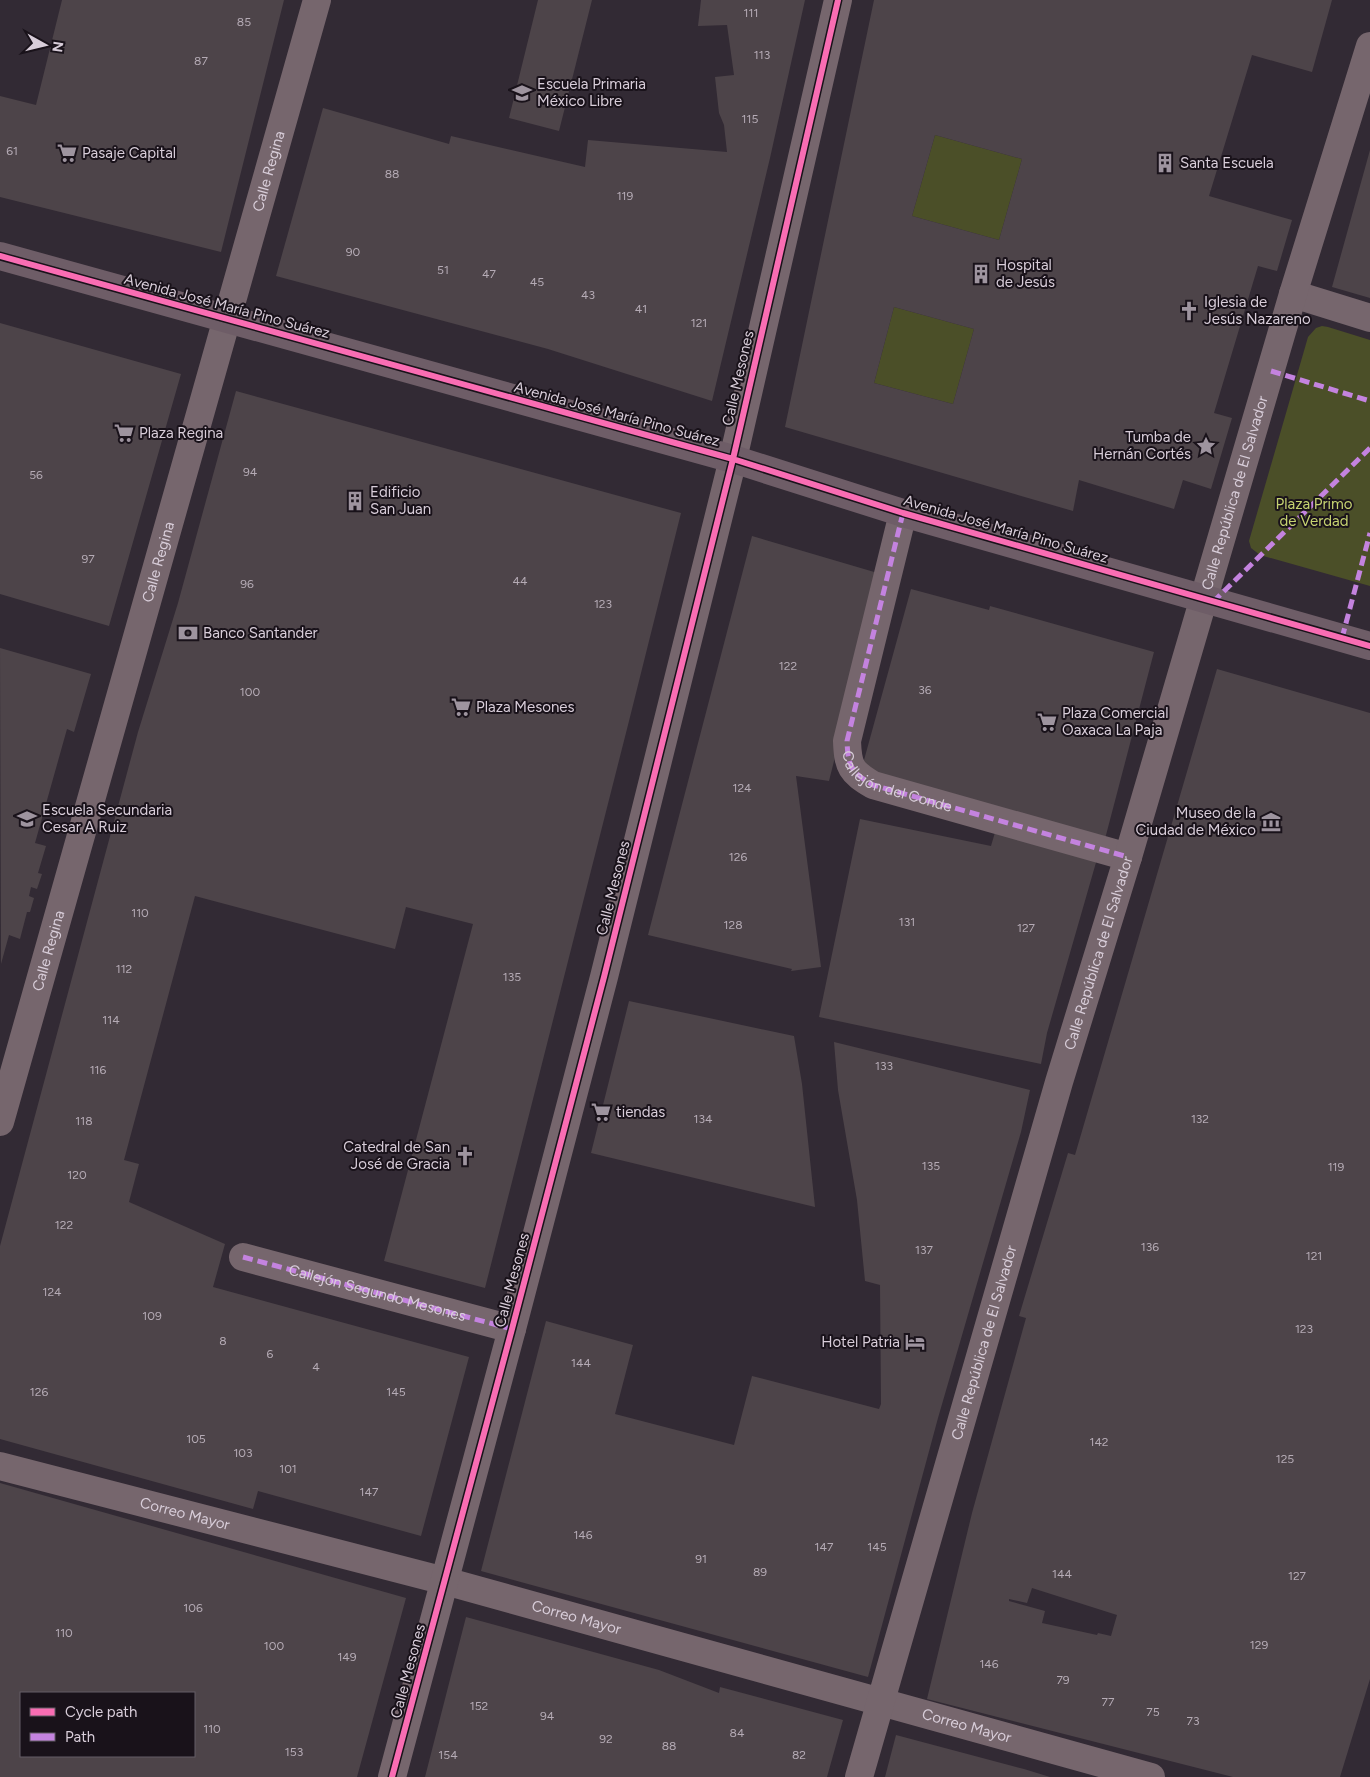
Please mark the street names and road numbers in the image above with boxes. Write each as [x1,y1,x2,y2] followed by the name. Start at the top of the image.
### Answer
[249,129,289,214] street label: Calle Regina
[122,270,332,342] street label: Avenida José María Pino Suárez
[718,329,758,427] street label: Calle Mesones
[512,378,722,450] street label: Avenida José María Pino Suárez
[1198,394,1272,592] street label: Calle República de El Salvador
[902,491,1110,567] street label: Avenida José María Pino Suárez
[138,520,178,604] street label: Calle Regina
[838,749,954,816] street label: Callejón del Conde
[593,839,633,937] street label: Calle Mesones
[1060,854,1137,1052] street label: Calle República de El Salvador
[28,908,68,993] street label: Calle Regina
[491,1231,533,1329] street label: Calle Mesones
[947,1243,1021,1442] street label: Calle República de El Salvador
[287,1261,468,1325] street label: Callejón Segundo Mesones
[138,1494,232,1534] street label: Correo Mayor
[530,1596,623,1638] street label: Correo Mayor
[387,1622,429,1720] street label: Calle Mesones
[920,1705,1013,1747] street label: Correo Mayor

